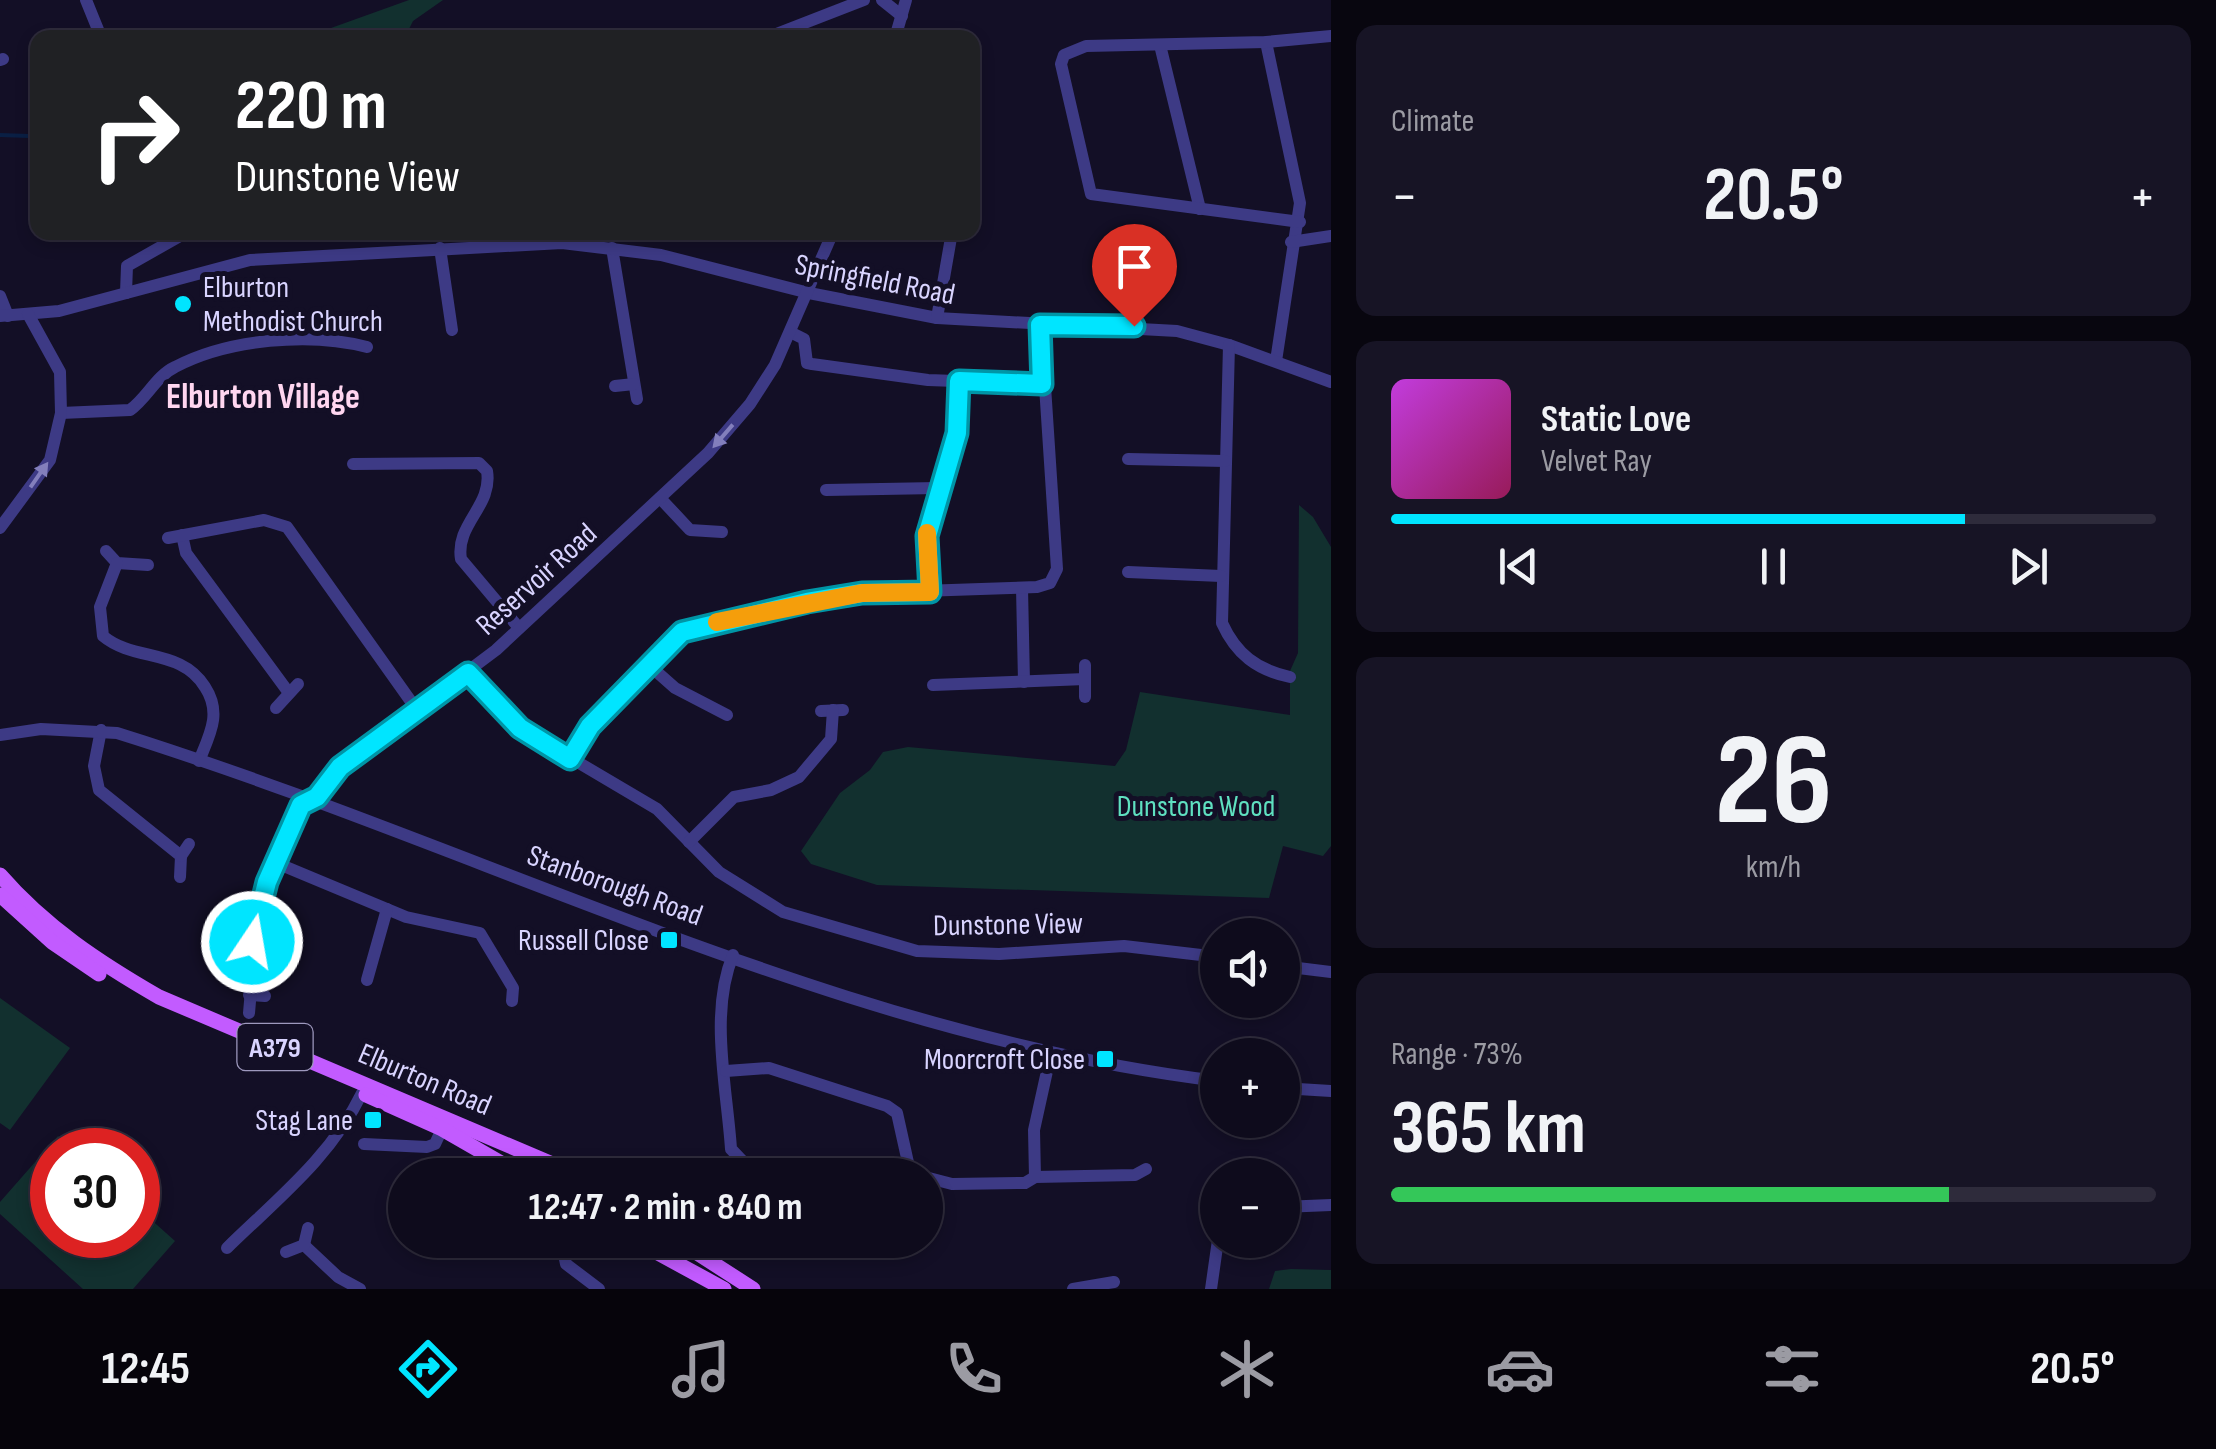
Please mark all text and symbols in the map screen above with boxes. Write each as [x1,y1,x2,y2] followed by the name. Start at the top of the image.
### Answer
[235,65,387,149] text: 220 m
[70,70,200,200] icon: right
[1391,102,1474,141] text: Climate
[235,150,460,205] text: Dunstone View
[1703,151,1844,242] text: 20.5°
[1391,164,1418,231] text: −
[2129,164,2156,231] text: +
[1092,224,1177,327] pin
[1107,239,1162,294] icon: arrive
[792,247,958,313] street label: Springfield Road
[203,270,383,340] place label: Elburton Methodist Church
[172,293,194,315] marker: Elburton Methodist Church
[166,376,360,419] district label: Elburton Village
[1541,397,1691,442] text: Static Love
[712,423,734,448] one-way arrow
[1541,442,1652,481] text: Velvet Ray
[29,462,48,488] one-way arrow
[469,516,604,643] street label: Reservoir Road
[1491,539,1546,594] icon: previous
[1746,539,1801,594] icon: pause
[2001,539,2056,594] icon: next
[1714,705,1833,861] text: 26
[1117,789,1275,825] park label: Dunstone Wood
[522,838,707,934] street label: Stanborough Road
[1746,848,1801,887] text: km/h
[200,890,304,994] position arrow
[933,906,1083,944] street label: Dunstone View
[1200,918,1300,1258] map controls
[1200,918,1300,1018] button: sound
[518,923,649,959] place label: Russell Close
[658,929,680,951] marker: Russell Close
[238,1024,312,1070] road number: A379
[1391,1035,1523,1074] text: Range · 73%
[353,1036,496,1124] street label: Elburton Road
[1200,1038,1300,1138] button: +
[924,1042,1085,1078] place label: Moorcroft Close
[1094,1048,1116,1070] marker: Moorcroft Close
[1391,1084,1586,1175] text: 365 km
[255,1103,353,1139] place label: Stag Lane
[362,1109,384,1131] marker: Stag Lane
[30,1128,160,1258] speed limit sign: 30
[1200,1158,1300,1258] button: −
[529,1185,802,1230] text: 12:47 · 2 min · 840 m
[393,1334,463,1404] icon: directions
[666,1334,736,1404] icon: music
[939,1334,1009,1404] icon: phone
[1212,1334,1282,1404] icon: climate
[1485,1334,1555,1404] icon: car
[1757,1334,1827,1404] icon: filters
[101,1342,190,1397] text: 12:45
[2030,1342,2115,1397] text: 20.5°

